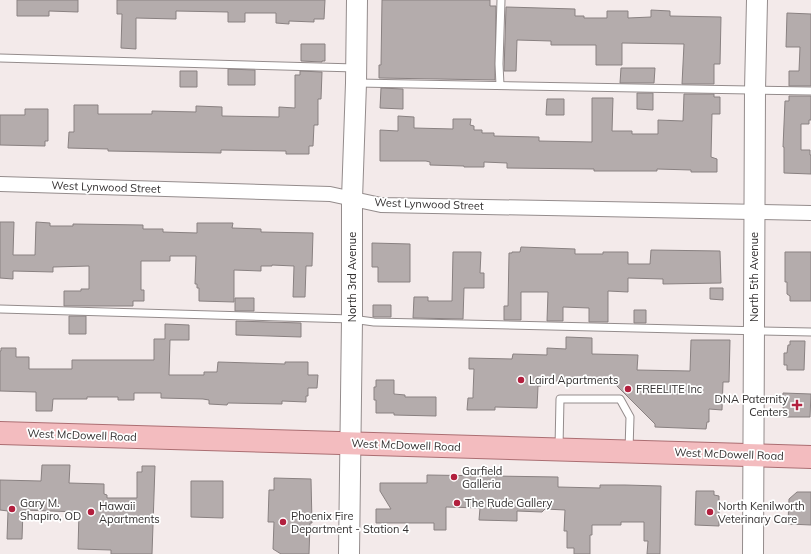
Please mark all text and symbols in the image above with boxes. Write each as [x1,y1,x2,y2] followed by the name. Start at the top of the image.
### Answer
[51,178,161,196] street label: West Lynwood Street
[374,195,484,213] street label: West Lynwood Street
[345,232,359,322] street label: North 3rd Avenue
[747,232,761,322] street label: North 5th Avenue
[529,373,618,387] place label: Laird Apartments
[516,375,526,385] marker: Laird Apartments
[636,382,703,396] place label: FREELITE Inc
[623,384,633,394] marker: FREELITE Inc
[715,392,788,419] place label: DNA Paternity Centers
[791,399,803,411] marker: DNA Paternity Centers
[27,426,137,444] street label: West McDowell Road
[351,436,461,454] street label: West McDowell Road
[674,445,784,463] street label: West McDowell Road
[462,464,502,491] place label: Garfield Galleria
[449,472,459,482] marker: Garfield Galleria
[20,496,81,523] place label: Gary M. Shapiro, OD
[465,496,553,510] place label: The Rude Gallery
[452,498,462,508] marker: The Rude Gallery
[99,499,160,526] place label: Hawaii Apartments
[718,499,805,526] place label: North Kenilworth Veterinary Care
[7,504,17,514] marker: Gary M. Shapiro, OD
[86,507,96,517] marker: Hawaii Apartments
[705,507,715,517] marker: North Kenilworth Veterinary Care
[291,509,409,536] place label: Phoenix Fire Department - Station 4
[278,517,288,527] marker: Phoenix Fire Department - Station 4

